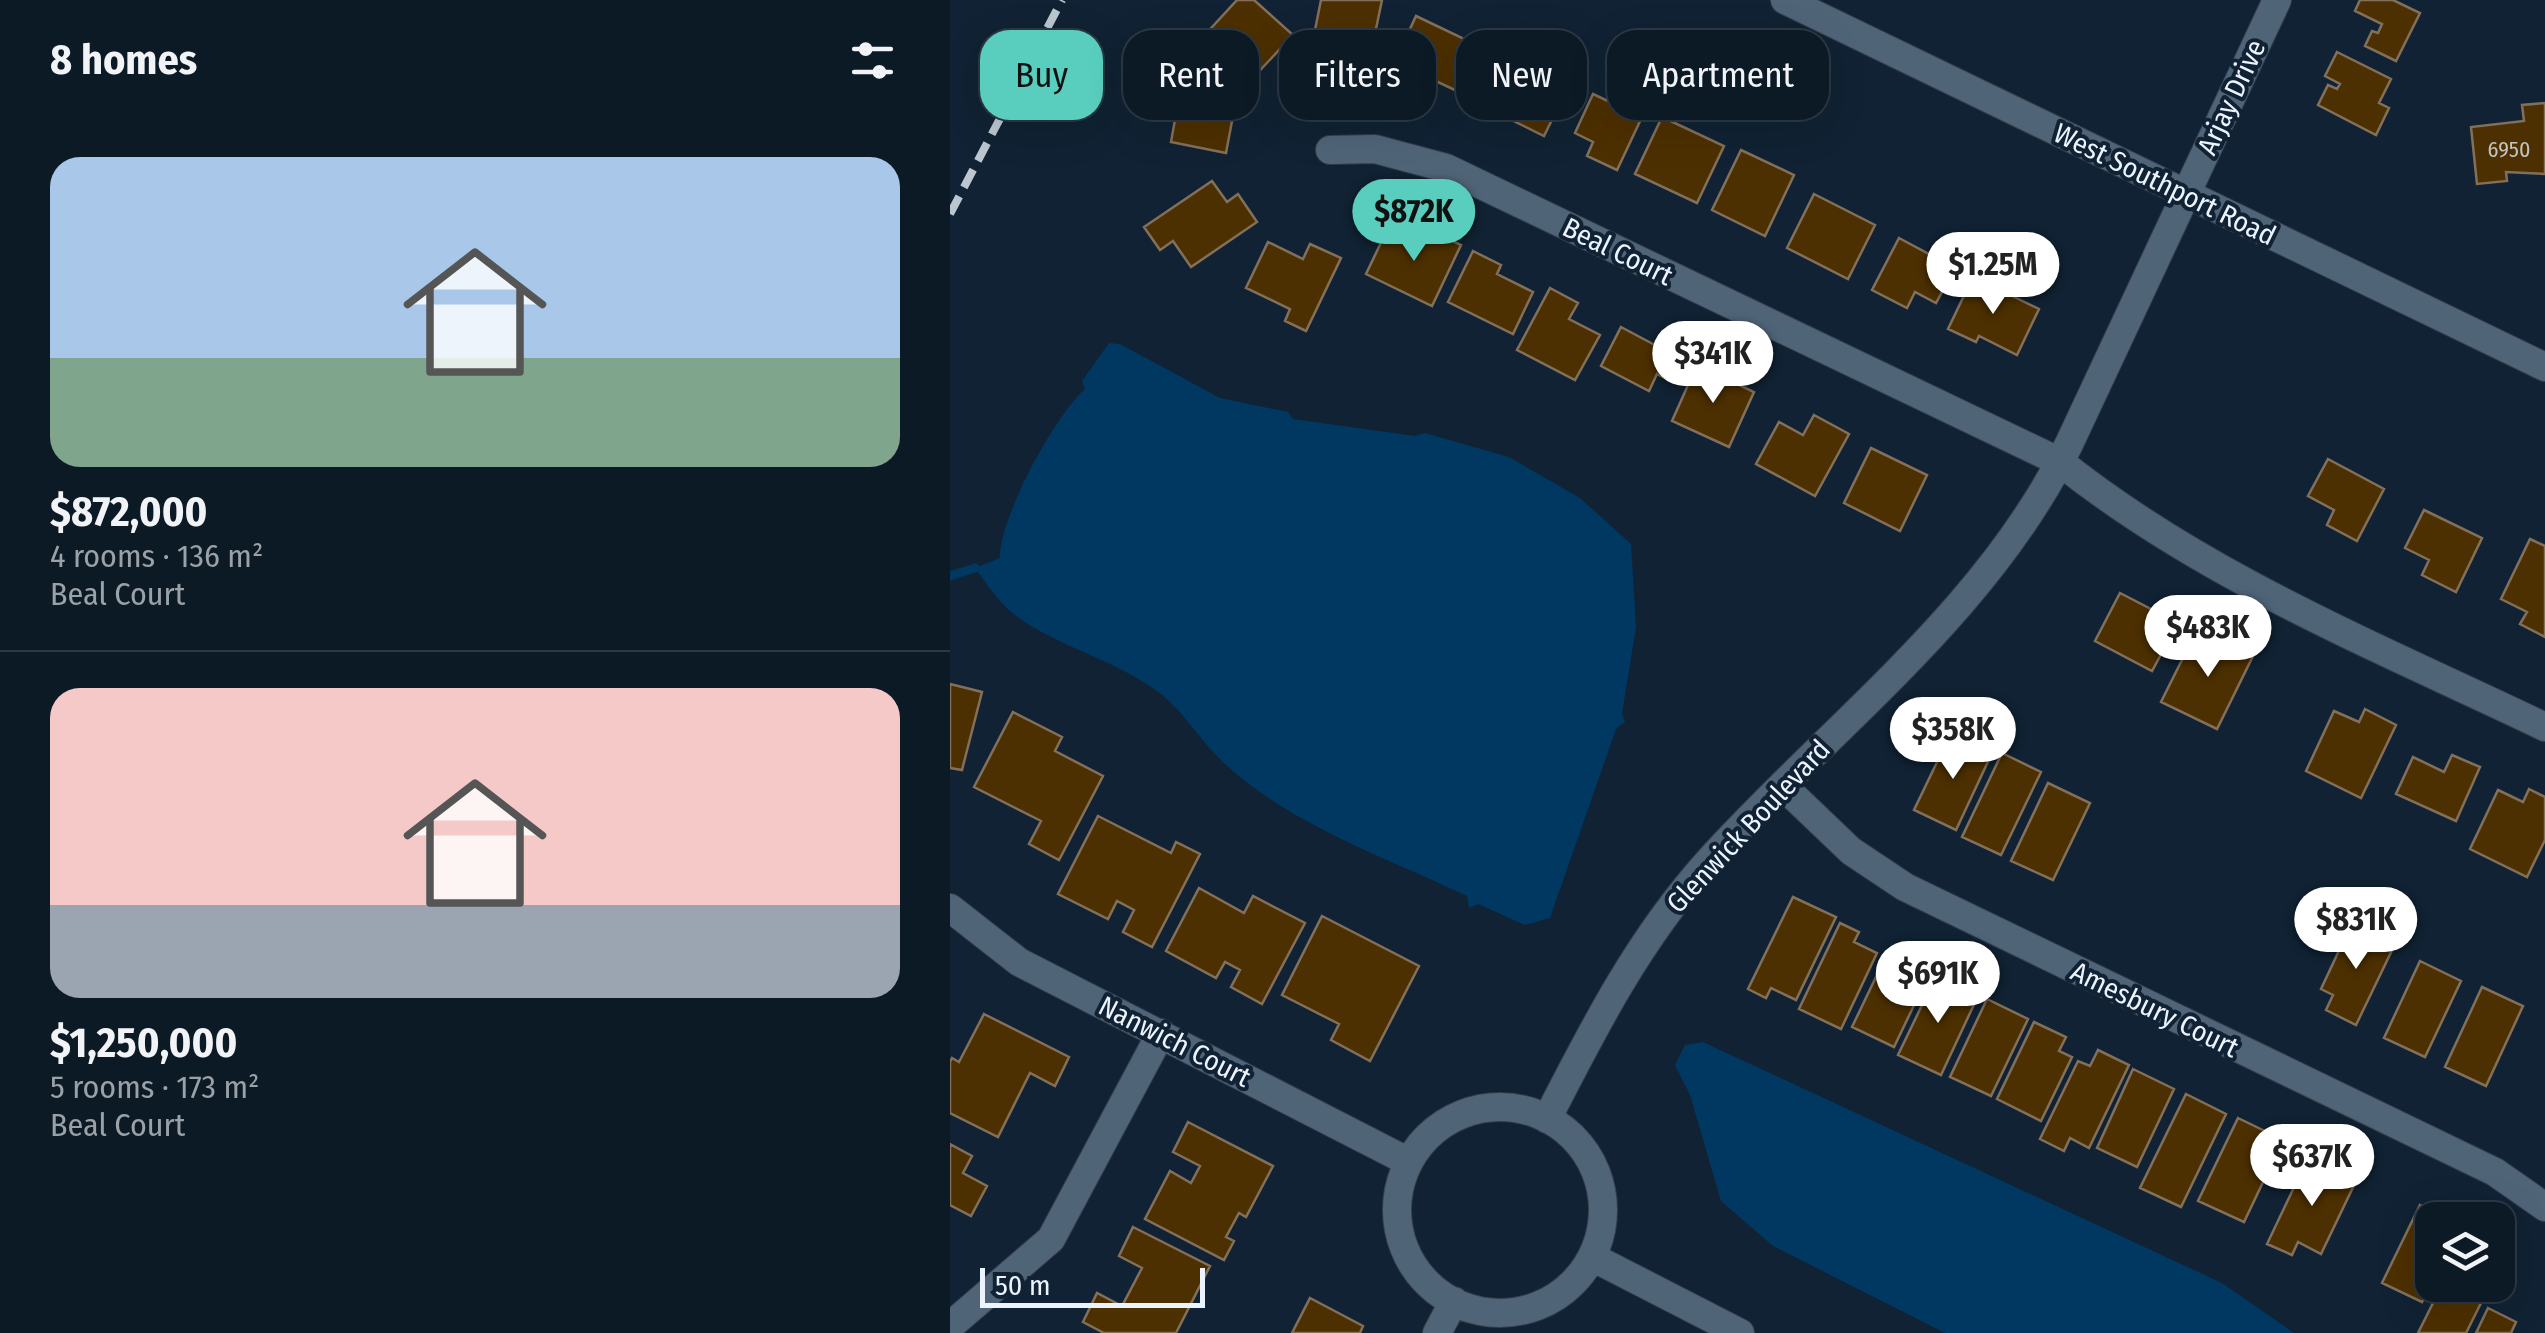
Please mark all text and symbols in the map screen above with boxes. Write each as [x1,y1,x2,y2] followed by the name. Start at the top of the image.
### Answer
[980,30,1103,120] chip: Buy
[1123,30,1259,120] chip: Rent
[1279,30,1436,120] chip: Filters
[1456,30,1587,120] chip: New
[1607,30,1829,120] chip: Apartment
[845,33,900,88] icon: filters
[50,35,197,85] text: 8 homes
[2191,35,2272,160] street label: Arjay Drive
[2049,116,2281,252] street label: West Southport Road
[2488,136,2530,163] house number: 6950
[1344,179,1484,264] pin: $872K
[1374,192,1454,230] text: $872K
[1557,211,1679,293] street label: Beal Court
[385,222,565,402] icon: home
[1912,232,2074,317] pin: $1.25M
[1948,245,2038,283] text: $1.25M
[1643,321,1783,406] pin: $341K
[1674,334,1752,372] text: $341K
[50,487,208,537] text: $872,000
[50,537,263,575] text: 4 rooms · 136 m²
[50,575,185,613] text: Beal Court
[2138,595,2278,680] pin: $483K
[2166,608,2250,646] text: $483K
[1883,697,2023,782] pin: $358K
[1912,710,1994,748] text: $358K
[1660,733,1837,920] street label: Glenwick Boulevard
[385,753,565,933] icon: home
[2286,887,2426,972] pin: $831K
[2316,900,2396,938] text: $831K
[1868,941,2008,1026] pin: $691K
[1898,954,1978,992] text: $691K
[2066,955,2245,1065] street label: Amesbury Court
[1093,989,1257,1094] street label: Nanwich Court
[50,1018,237,1068] text: $1,250,000
[50,1068,259,1106] text: 5 rooms · 173 m²
[50,1106,185,1144] text: Beal Court
[2242,1124,2382,1209] pin: $637K
[2272,1137,2352,1175] text: $637K
[2415,1202,2515,1302] map controls
[2415,1202,2515,1302] button: layers
[980,1263,1205,1308] scale bar
[995,1269,1051,1302] text: 50 m

